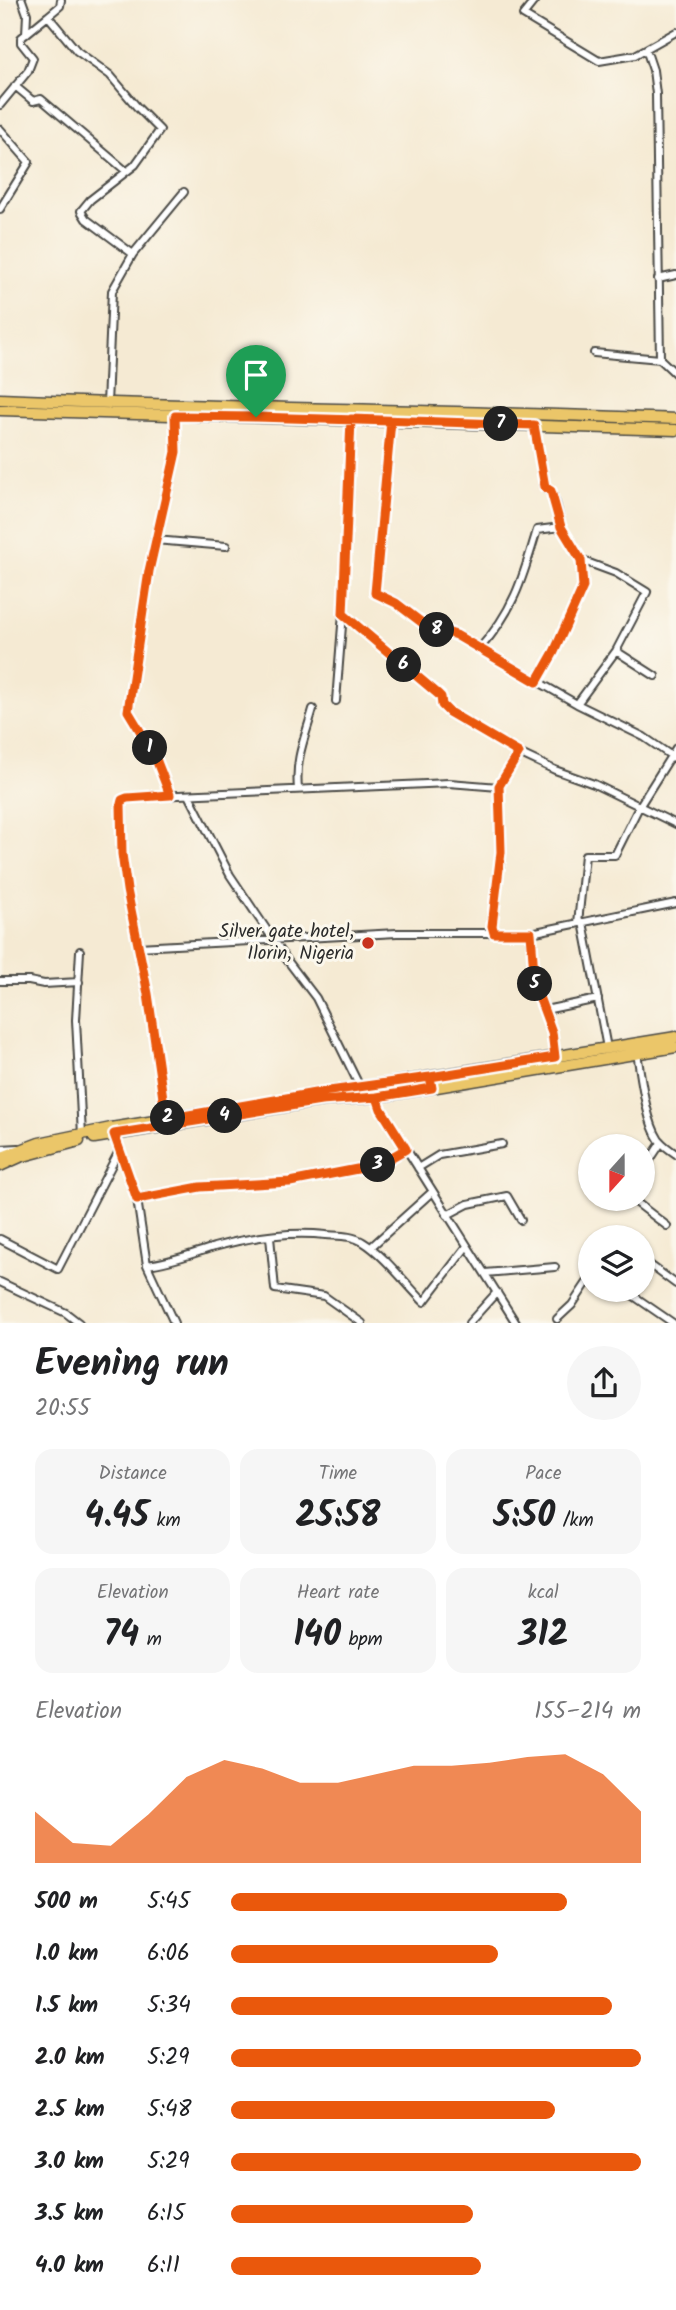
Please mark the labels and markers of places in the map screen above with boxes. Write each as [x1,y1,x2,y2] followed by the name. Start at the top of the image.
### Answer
[226,345,286,417] pin
[484,406,518,442] pin: 7
[420,612,454,648] pin: 8
[386,648,422,682] pin: 6
[132,730,168,766] pin: 1
[219,917,354,969] place label: Silver gate hotel, Ilorin, Nigeria
[360,935,376,951] marker: Silver gate hotel, Ilorin, Nigeria
[518,967,552,1002] pin: 5
[208,1098,243,1134] pin: 4
[150,1100,186,1136] pin: 2
[360,1148,396,1182] pin: 3

